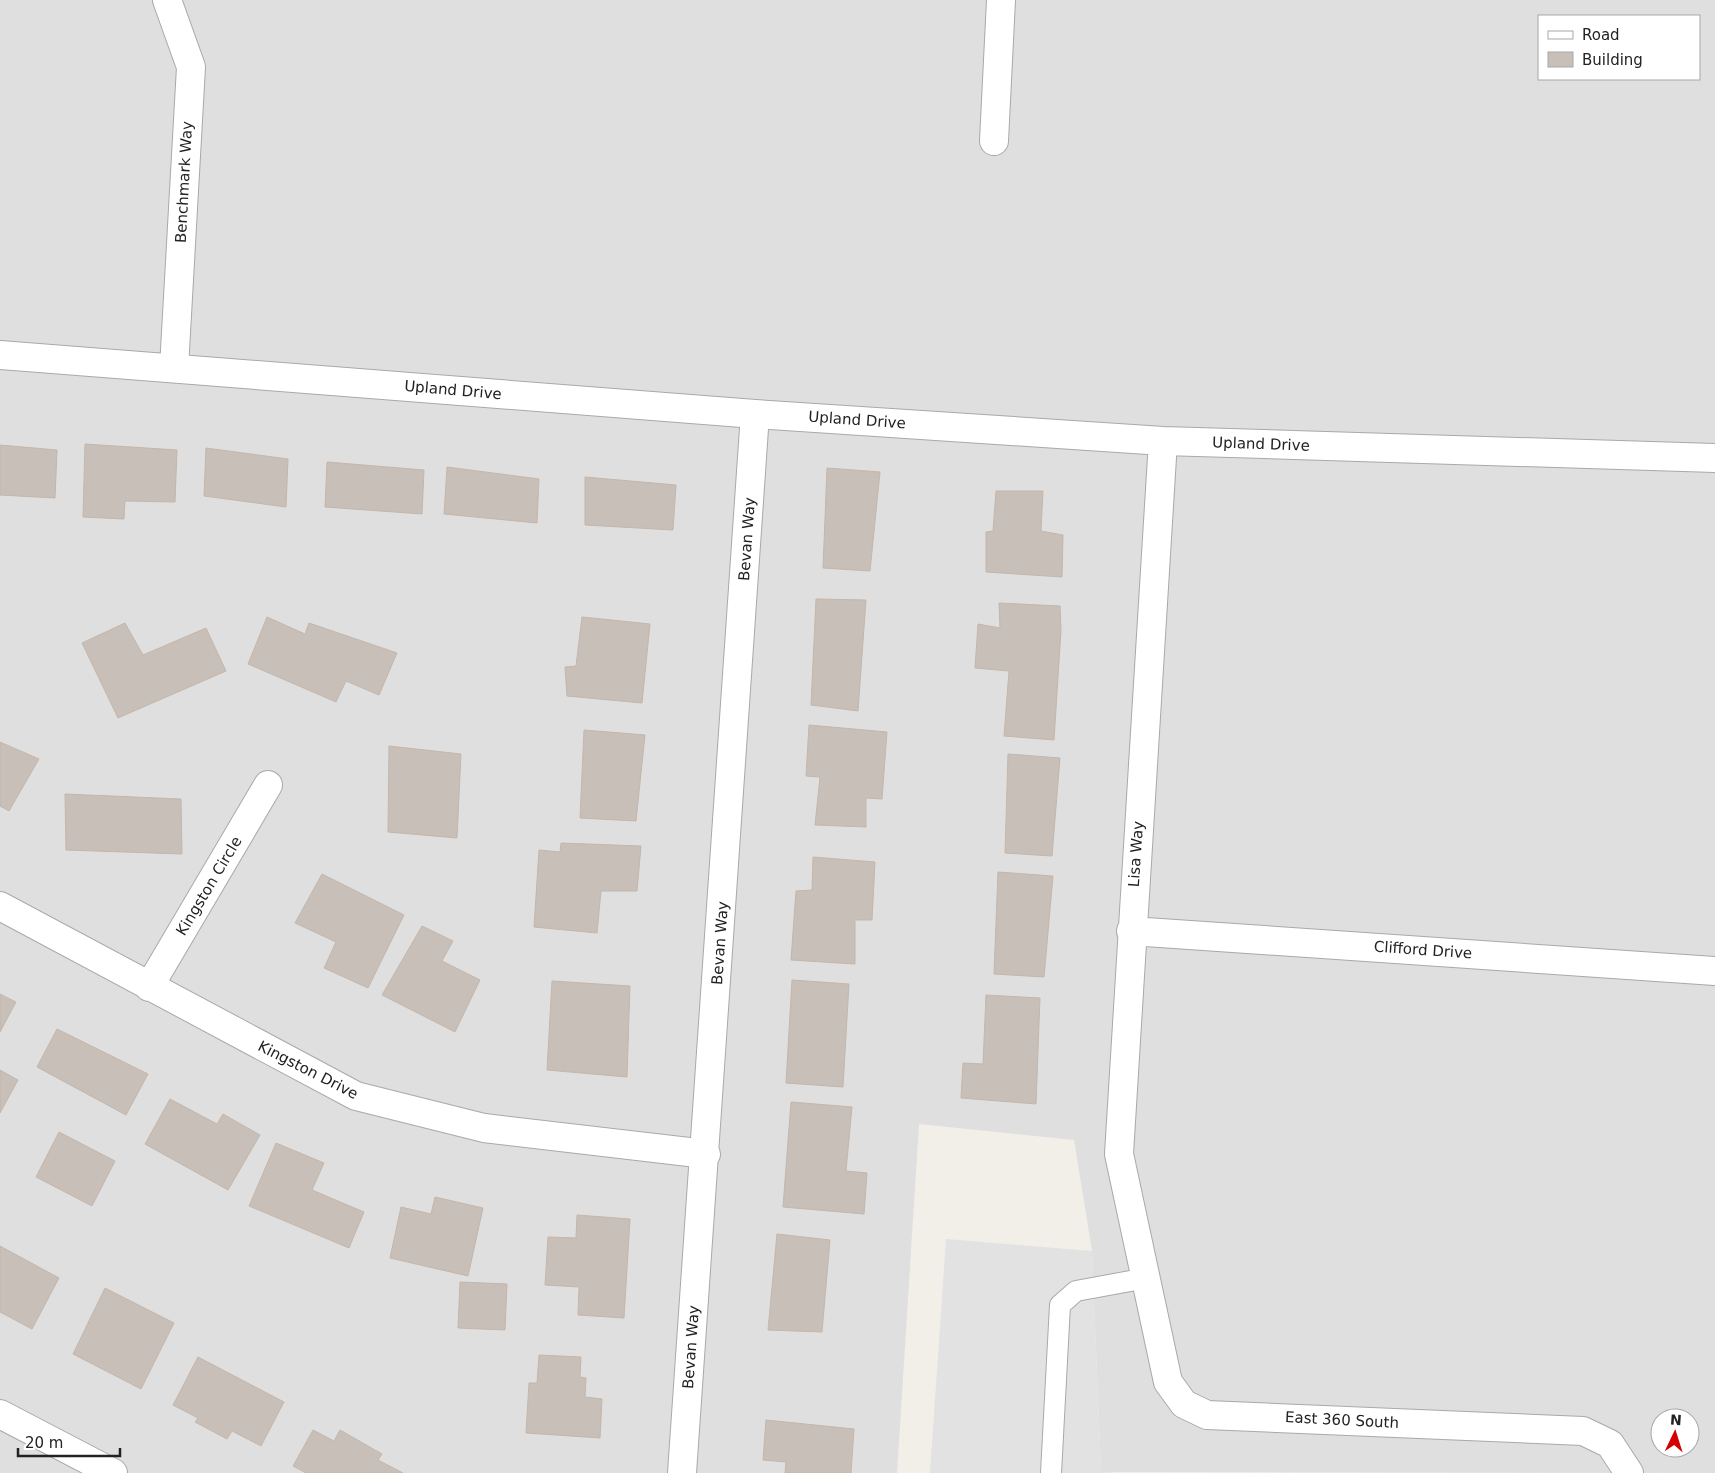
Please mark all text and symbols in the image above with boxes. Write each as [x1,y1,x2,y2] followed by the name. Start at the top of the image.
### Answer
[1538,15,1700,80] legend
[1582,26,1620,44] text: Road
[1582,51,1643,69] text: Building
[172,120,196,243] street label: Benchmark Way
[404,377,502,403] street label: Upland Drive
[808,408,906,432] street label: Upland Drive
[1212,433,1310,455] street label: Upland Drive
[735,496,759,581] street label: Bevan Way
[1125,820,1147,888] street label: Lisa Way
[172,833,246,939] street label: Kingston Circle
[708,900,732,985] street label: Bevan Way
[1373,938,1473,962] street label: Clifford Drive
[255,1037,361,1103] street label: Kingston Drive
[679,1304,703,1389] street label: Bevan Way
[1285,1408,1399,1432] street label: East 360 South
[1650,1408,1700,1458] north arrow
[1670,1412,1682,1428] text: N
[18,1426,120,1458] scale bar
[25,1434,63,1452] text: 20 m

